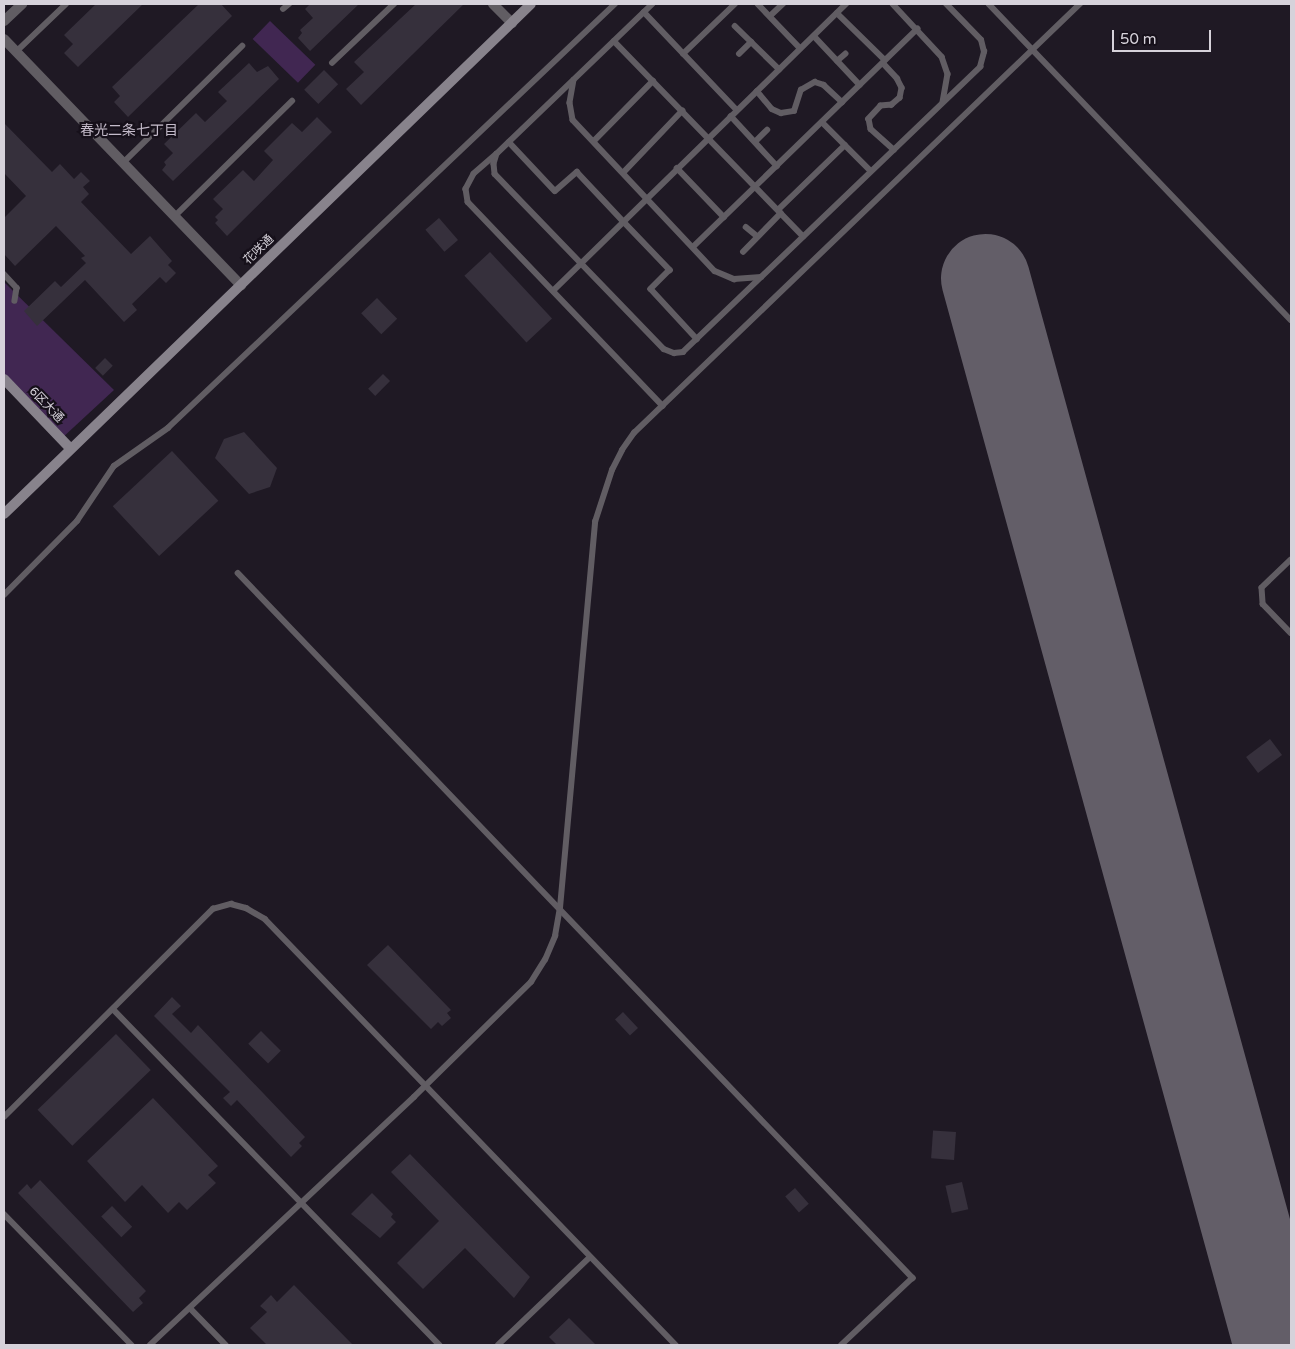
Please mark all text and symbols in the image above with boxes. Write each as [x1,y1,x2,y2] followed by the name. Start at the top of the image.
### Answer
[1115,20,1214,52] scale bar
[1120,30,1157,48] text: 50 m
[80,123,178,139] district label: 春光二条七丁目
[241,232,277,268] street label: 花咲通
[26,384,66,426] street label: 6区大通

